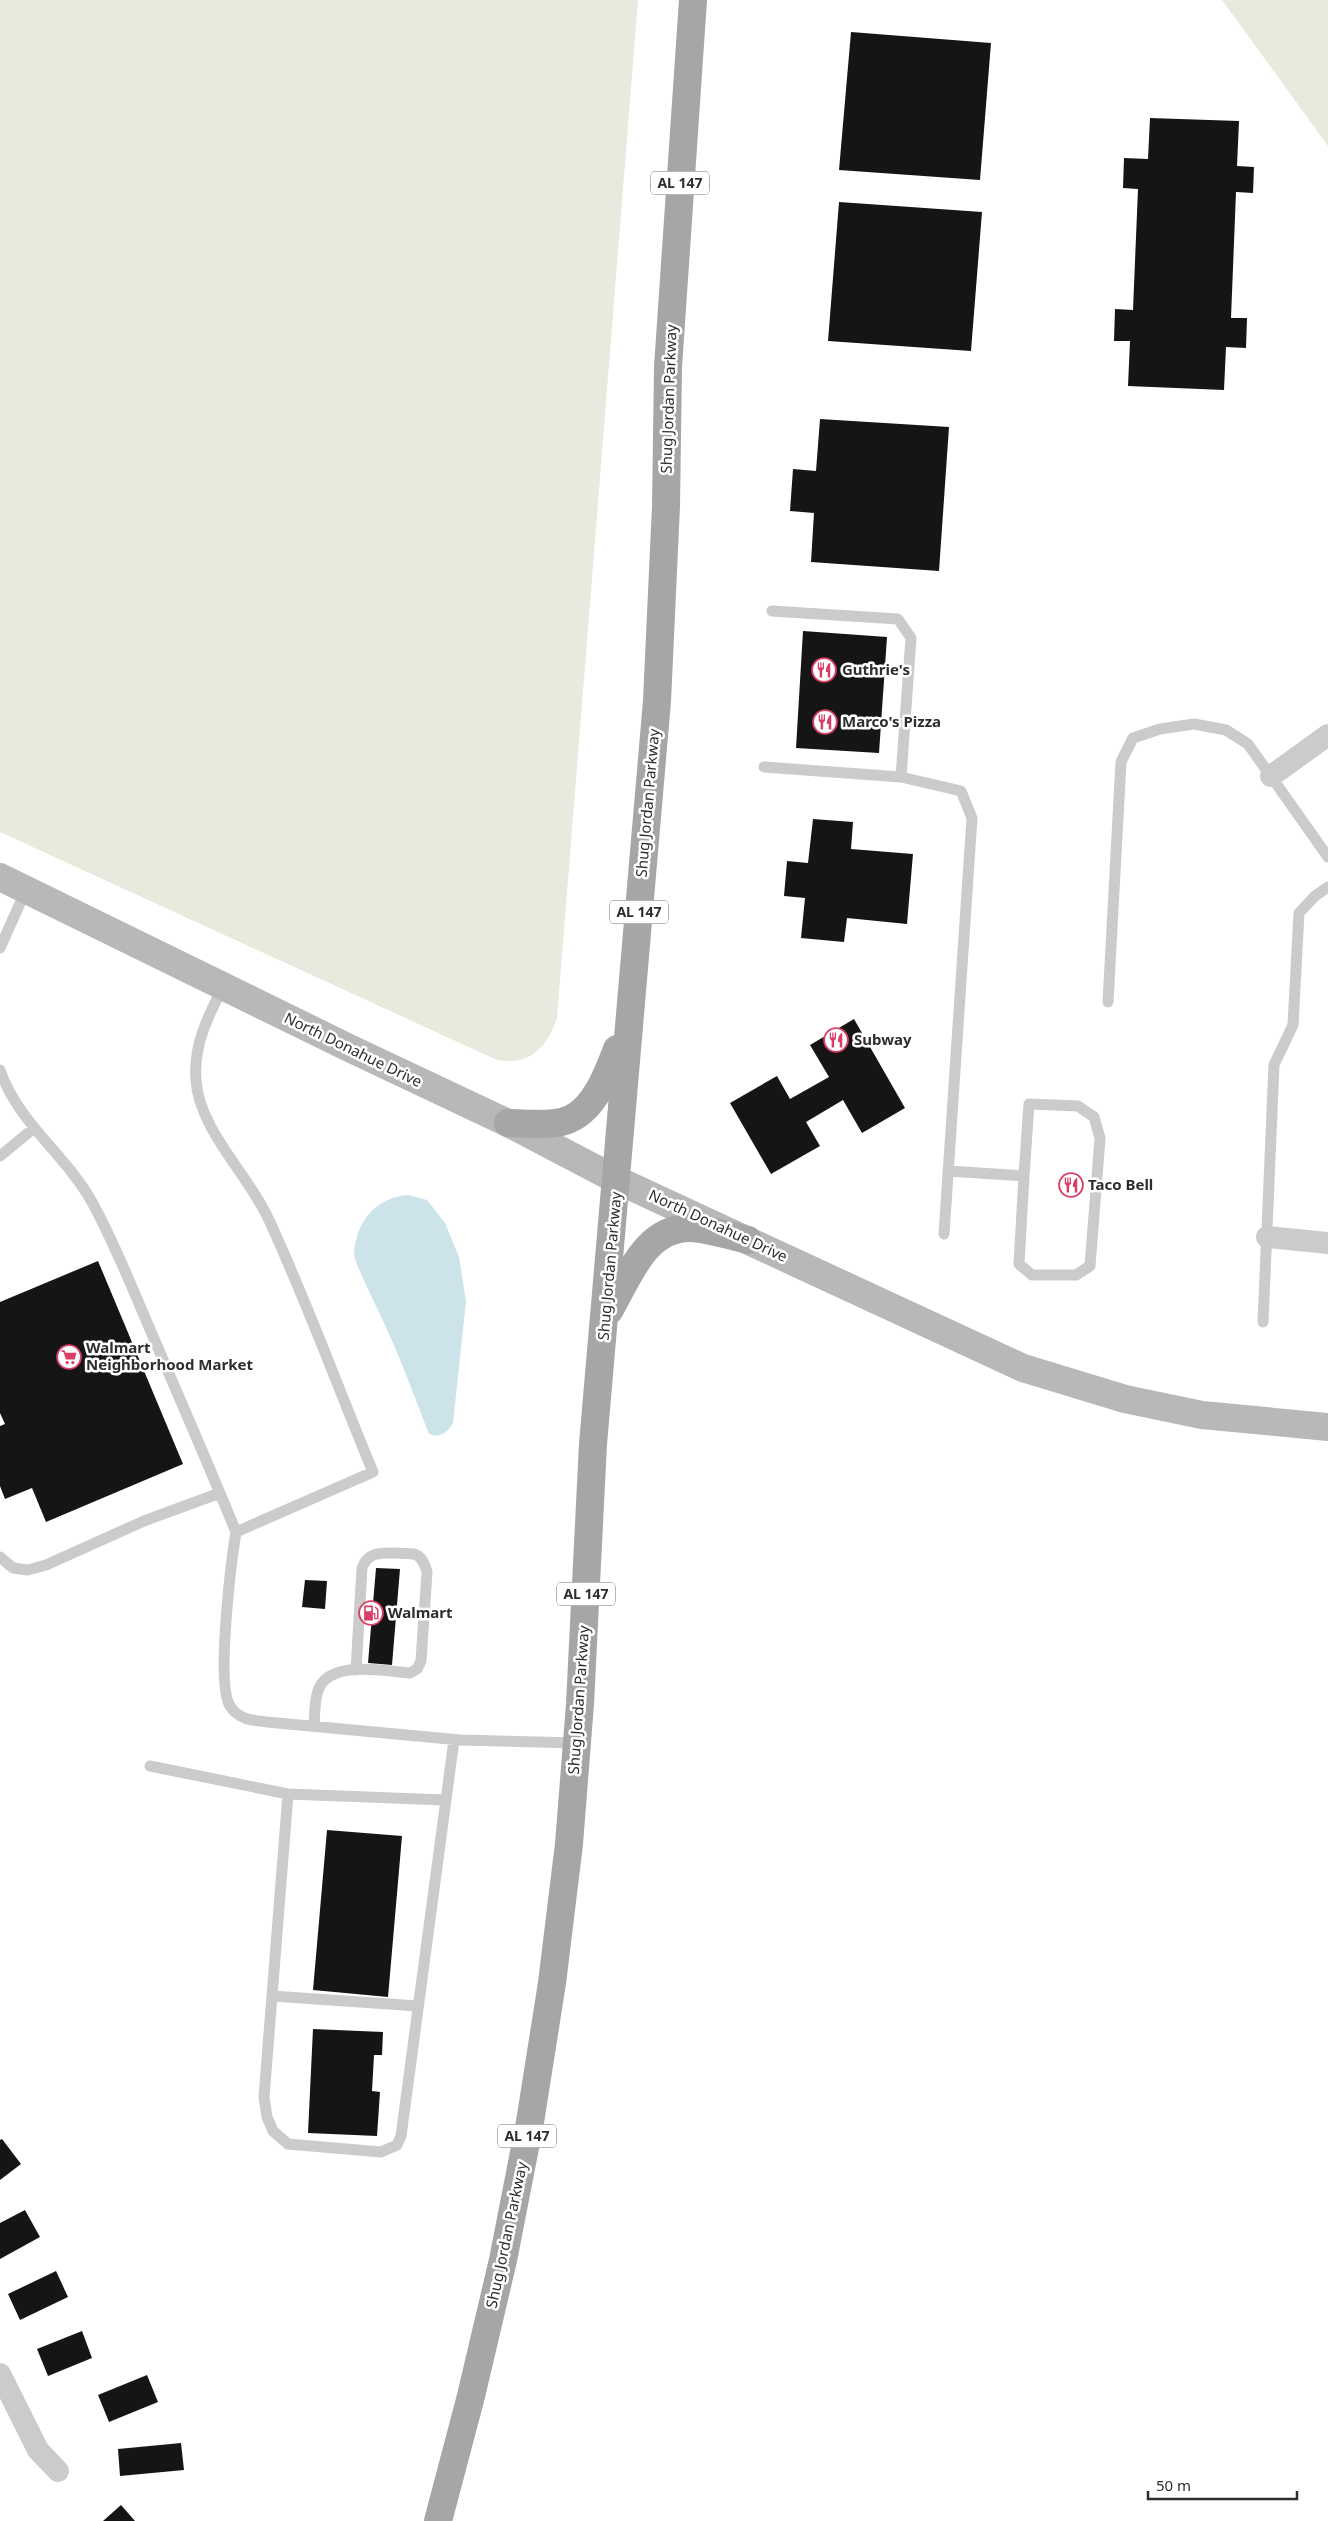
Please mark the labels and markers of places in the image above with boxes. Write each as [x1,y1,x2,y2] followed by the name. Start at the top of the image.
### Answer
[811,657,837,683] restaurant icon: Guthrie's
[842,659,910,679] place label: Guthrie's
[812,709,838,735] restaurant icon: Marco's Pizza
[842,711,941,731] place label: Marco's Pizza
[823,1027,849,1053] restaurant icon: Subway
[854,1029,912,1049] place label: Subway
[1058,1172,1084,1198] restaurant icon: Taco Bell
[1088,1174,1153,1194] place label: Taco Bell
[86,1337,253,1374] place label: Walmart Neighborhood Market
[56,1344,82,1370] supermarket icon: Walmart Neighborhood Market
[358,1600,384,1626] fuel station icon: Walmart
[388,1602,453,1622] place label: Walmart

